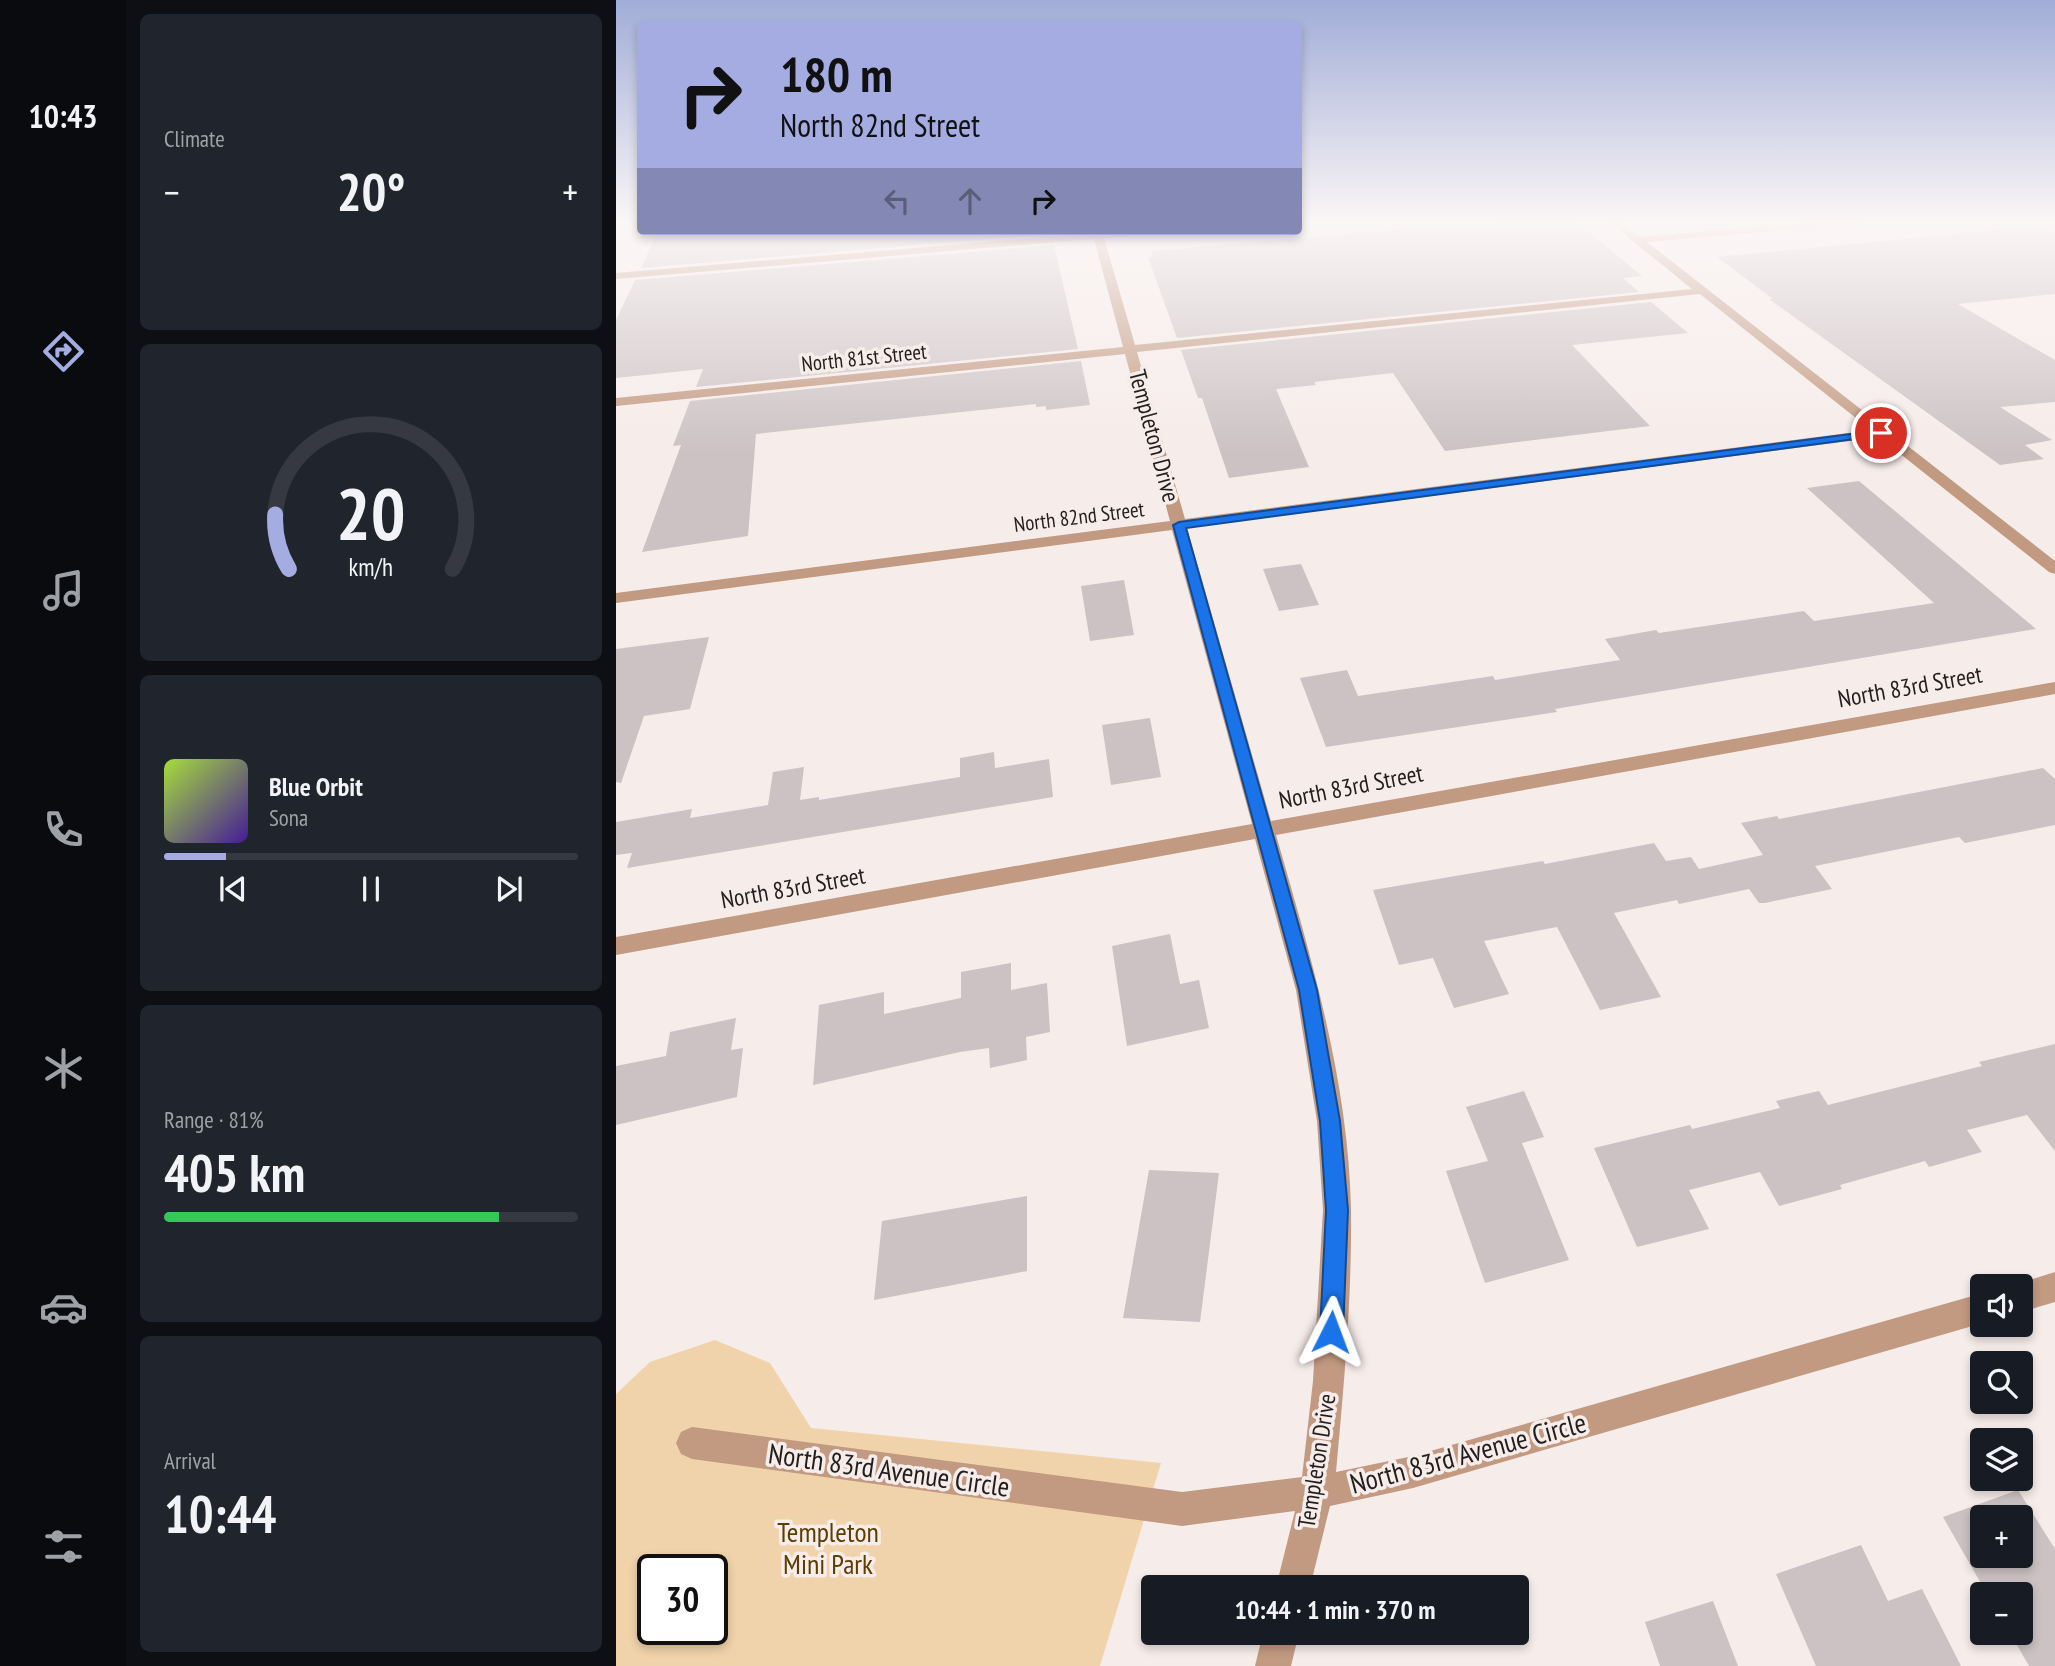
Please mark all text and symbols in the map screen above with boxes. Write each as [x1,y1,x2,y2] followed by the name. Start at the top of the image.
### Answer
[780,42,893,106] text: 180 m
[665,49,756,140] icon: right
[28,95,98,137] text: 10:43
[780,104,980,146] text: North 82nd Street
[164,124,225,153] text: Climate
[337,158,405,225] text: 20°
[164,167,180,216] text: −
[562,167,578,216] text: +
[878,182,916,220] icon: left
[951,182,989,220] icon: ahead
[1024,182,1062,220] icon: right
[39,327,88,376] icon: directions
[800,337,928,378] street label: North 81st Street
[1122,366,1187,505] street label: Templeton Drive
[1851,403,1911,463] pin
[1862,414,1900,452] icon: arrive
[336,465,406,559] text: 20
[1012,495,1146,538] street label: North 82nd Street
[349,550,393,582] text: km/h
[39,566,88,615] icon: music
[1835,658,1985,714] street label: North 83rd Street
[1276,757,1426,816] street label: North 83rd Street
[269,770,363,803] text: Blue Orbit
[269,803,308,832] text: Sona
[39,805,88,854] icon: phone
[718,859,868,915] street label: North 83rd Street
[214,870,252,908] icon: previous
[352,870,390,908] icon: pause
[490,870,528,908] icon: next
[39,1044,88,1093] icon: climate
[164,1105,264,1134] text: Range · 81%
[164,1139,305,1206] text: 405 km
[1970,1274,2033,1645] map controls
[1970,1274,2033,1337] button: sound
[39,1283,88,1332] icon: car
[1294,1295,1368,1369] position arrow
[1970,1351,2033,1414] button: search
[1291,1391,1342,1530] street label: Templeton Drive
[1346,1403,1590,1502] street label: North 83rd Avenue Circle
[1970,1428,2033,1491] button: layers
[766,1434,1012,1505] street label: North 83rd Avenue Circle
[164,1446,216,1475] text: Arrival
[164,1480,276,1547] text: 10:44
[1970,1505,2033,1568] button: +
[777,1513,879,1582] park label: Templeton Mini Park
[39,1522,88,1571] icon: filters
[637,1554,728,1645] speed limit sign: 30
[1970,1582,2033,1645] button: −
[1235,1593,1435,1626] text: 10:44 · 1 min · 370 m

